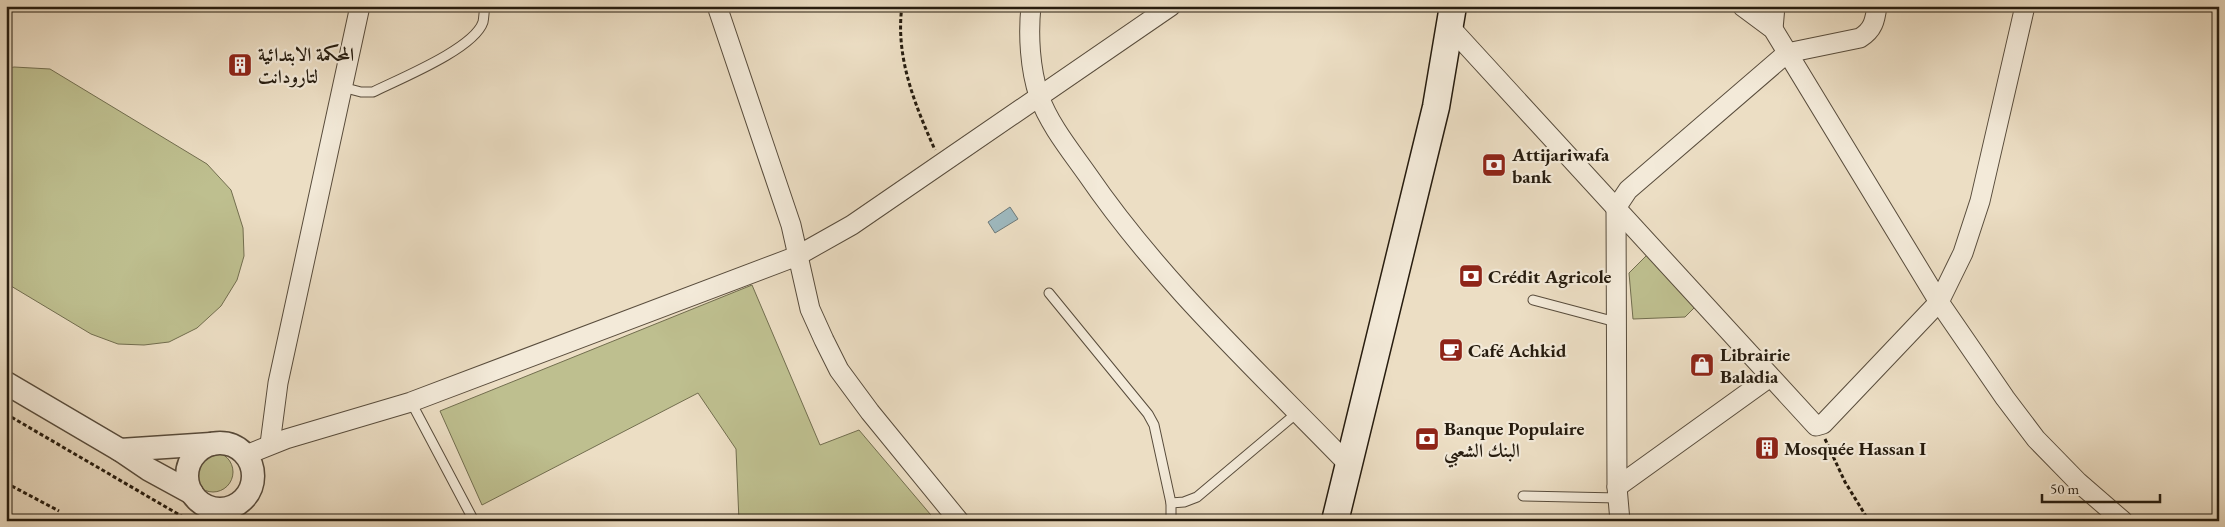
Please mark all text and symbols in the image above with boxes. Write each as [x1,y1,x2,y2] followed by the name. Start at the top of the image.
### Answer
[258,42,354,89] place label: المحكمة الابتدائية لتارودانت
[227,52,253,78] building icon: المحكمة الابتدائية لتارودانت
[1511,142,1610,189] place label: Attijariwafa bank
[1481,152,1507,178] bank icon: Attijariwafa bank
[1458,263,1484,289] bank icon: Crédit Agricole
[1488,264,1611,289] place label: Crédit Agricole
[1438,337,1464,363] cafe icon: Café Achkid
[1468,338,1567,363] place label: Café Achkid
[1720,342,1790,389] place label: Librairie Baladia
[1689,352,1715,378] shop icon: Librairie Baladia
[1444,416,1584,468] place label: Banque Populaire البنك الشعبي
[1414,426,1440,452] bank icon: Banque Populaire البنك الشعبي
[1754,435,1780,461] building icon: Mosquée Hassan I
[1784,436,1926,461] place label: Mosquée Hassan I
[2042,472,2160,504] scale bar
[2050,479,2079,498] text: 50 m

